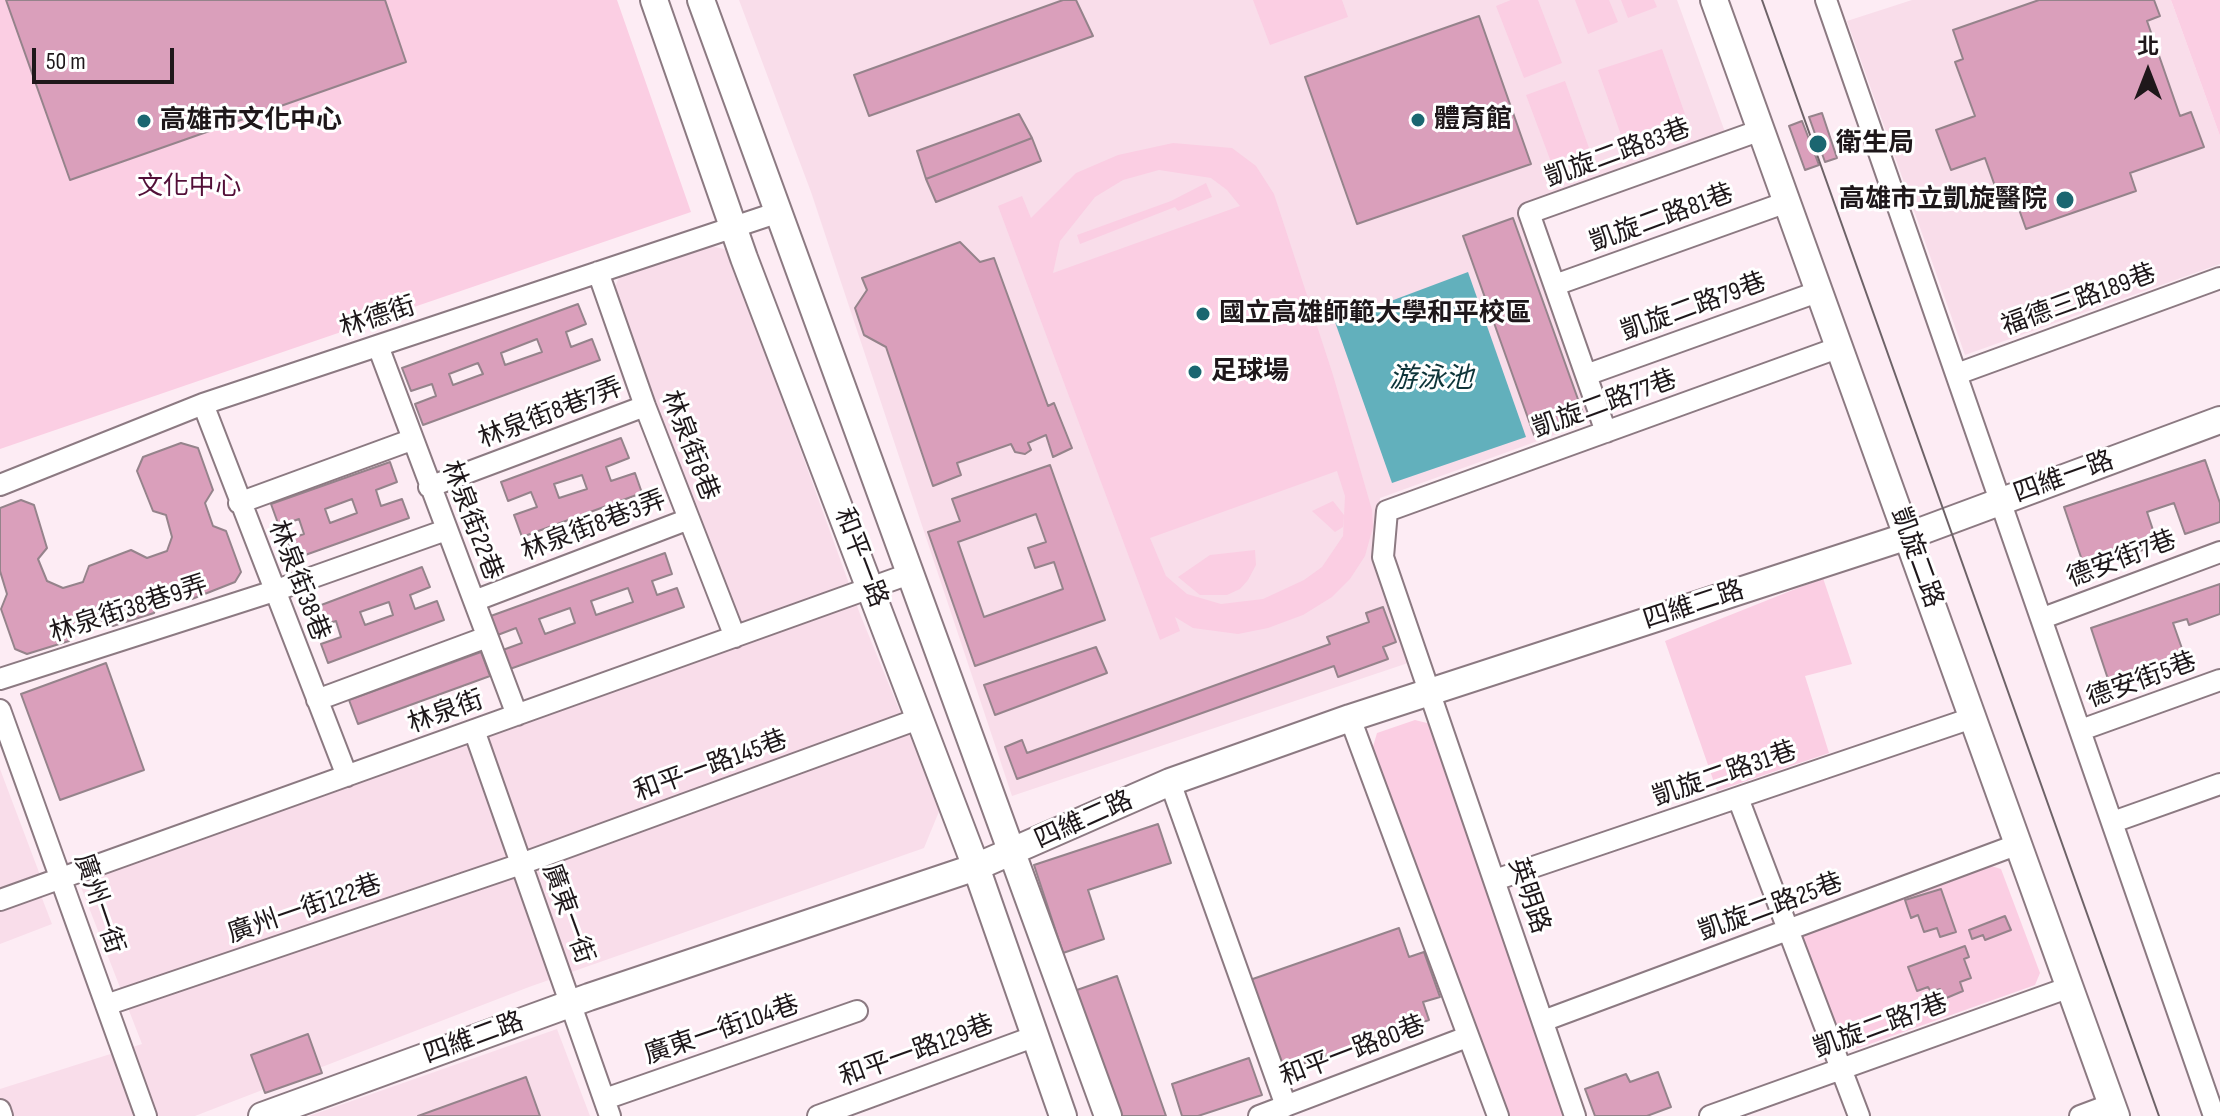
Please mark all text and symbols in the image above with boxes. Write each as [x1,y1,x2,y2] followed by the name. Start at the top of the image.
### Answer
[36,32,178,82] scale bar
[2108,32,2188,112] north arrow
[2137,34,2159,61] text: 北
[46,47,86,76] text: 50 m
[1434,104,1512,136] place label: 體育館
[160,105,342,137] place label: 高雄市文化中心
[1409,111,1427,129] marker: 體育館
[135,112,153,130] marker: 高雄市文化中心
[1541,113,1695,195] street label: 凱旋二路83巷
[1836,128,1914,160] place label: 衛生局
[1807,133,1829,155] marker: 衛生局
[137,171,241,203] park label: 文化中心
[1586,179,1738,259] street label: 凱旋二路81巷
[1839,184,2047,216] place label: 高雄市立凱旋醫院
[2054,189,2076,211] marker: 高雄市立凱旋醫院
[1998,259,2160,343] street label: 福德三路189巷
[1617,267,1771,349] street label: 凱旋二路79巷
[336,291,420,345] street label: 林德街
[1219,298,1531,330] place label: 國立高雄師範大學和平校區
[1194,305,1212,323] marker: 國立高雄師範大學和平校區
[1211,356,1289,388] place label: 足球場
[1186,363,1204,381] marker: 足球場
[1389,363,1473,397] water label: 游泳池
[1529,365,1681,445] street label: 凱旋二路77巷
[475,372,627,456] street label: 林泉街8巷7弄
[654,387,724,505] street label: 林泉街8巷
[2010,446,2118,510] street label: 四維一路
[434,457,508,585] street label: 林泉街22巷
[517,485,671,569] street label: 林泉街8巷3弄
[827,504,893,612] street label: 和平一路
[1884,504,1948,612] street label: 凱旋二路
[261,516,335,646] street label: 林泉街38巷
[2063,525,2181,595] street label: 德安街7巷
[46,570,212,650] street label: 林泉街38巷9弄
[1640,575,1748,637] street label: 四維二路
[2083,647,2201,715] street label: 德安街5巷
[404,685,488,741] street label: 林泉街
[630,725,792,809] street label: 和平一路145巷
[1649,736,1801,814] street label: 凱旋二路31巷
[1030,786,1138,856] street label: 四維二路
[66,850,130,958] street label: 廣州一街
[1501,854,1555,938] street label: 英明路
[535,860,599,968] street label: 廣東一街
[1695,867,1847,949] street label: 凱旋二路25巷
[224,869,386,951] street label: 廣州一街122巷
[1810,988,1952,1066] street label: 凱旋二路7巷
[641,990,803,1072] street label: 廣東一街104巷
[420,1007,528,1071] street label: 四維二路
[836,1010,998,1094] street label: 和平一路129巷
[1276,1010,1430,1094] street label: 和平一路80巷

